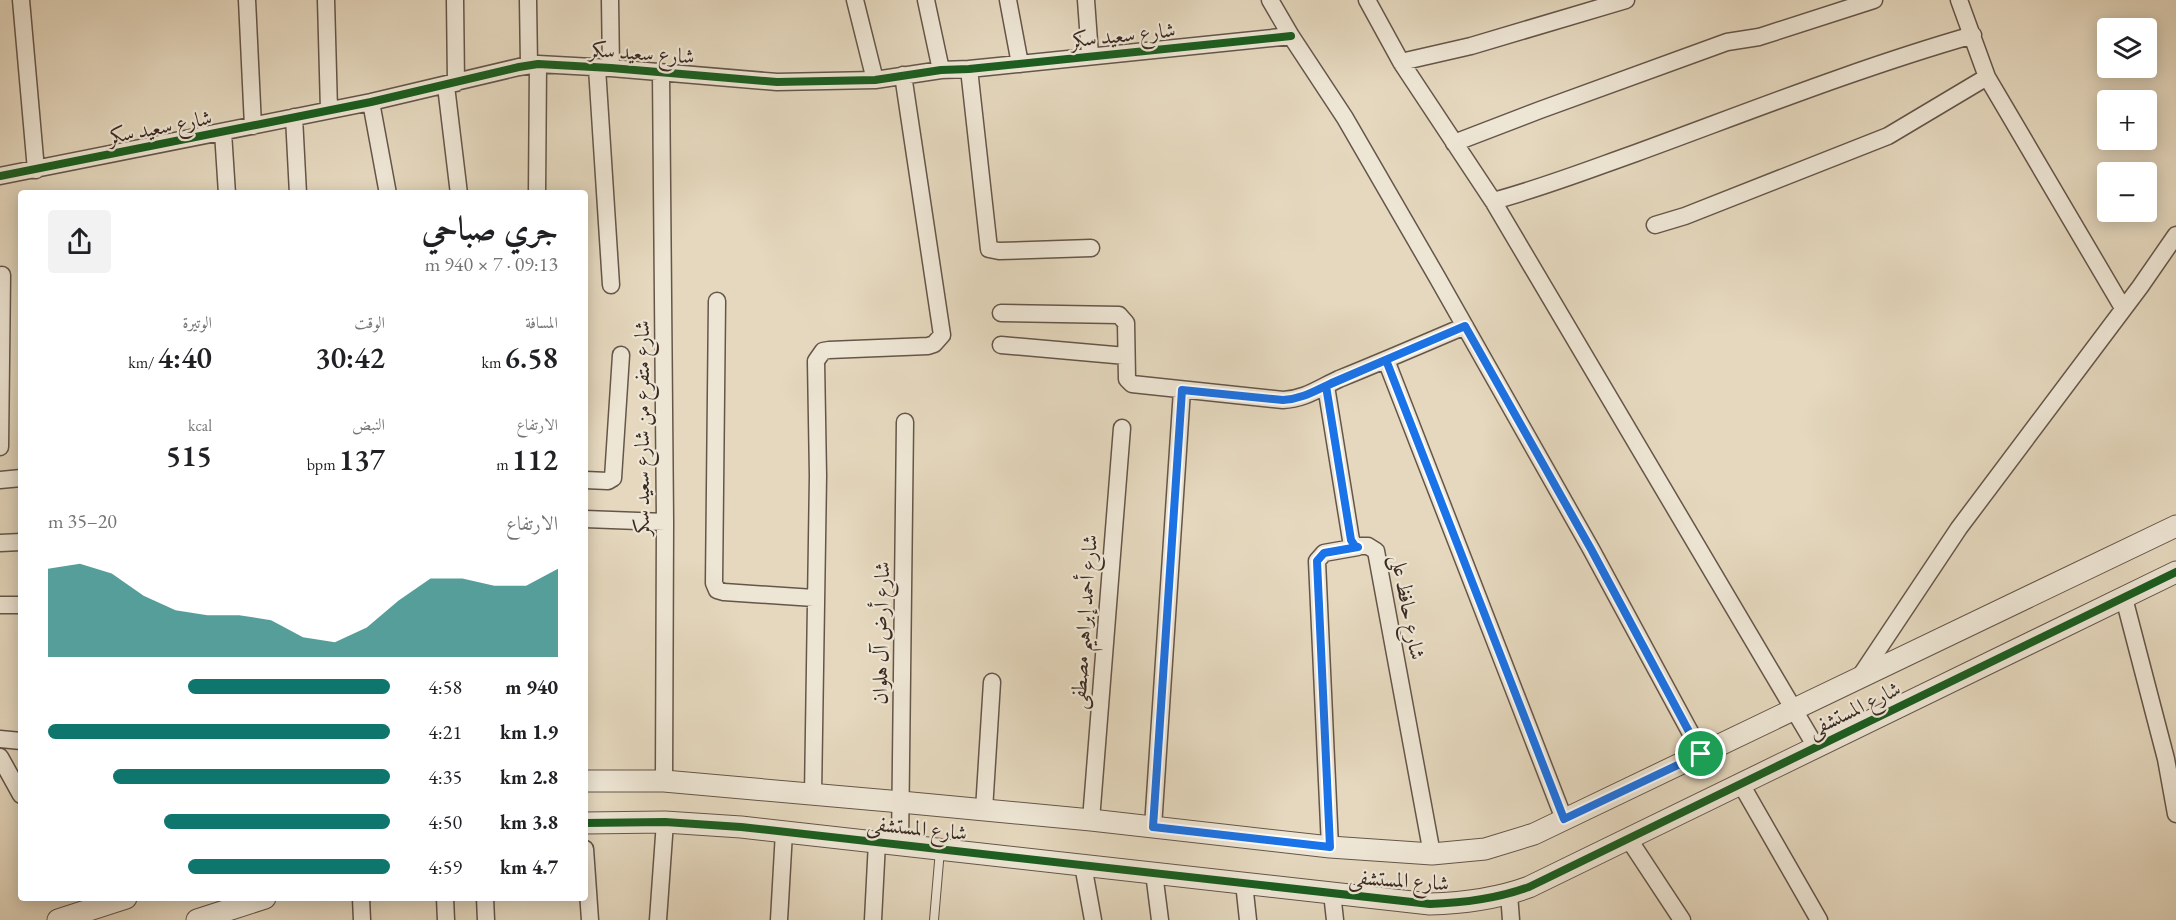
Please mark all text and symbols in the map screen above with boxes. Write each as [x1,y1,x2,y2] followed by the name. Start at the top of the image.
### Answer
[1067,16,1177,59] street label: شارع سعيد سكر
[2097,18,2157,222] map controls
[2097,18,2157,78] button: layers
[586,35,695,75] street label: شارع سعيد سكر
[2097,90,2157,150] button: +
[104,103,215,155] street label: شارع سعيد سكر
[2097,162,2157,222] button: −
[422,207,558,250] text: جري صباحي
[48,210,111,273] button: share
[425,251,558,277] text: 09:13 · 7 × 940 m
[182,312,212,333] text: الوتيرة
[354,312,385,333] text: الوقت
[525,312,558,333] text: المسافة
[628,320,660,538] street label: شارع متفرع من شارع سعيد سكر
[158,338,212,377] text: 4:40
[315,338,385,377] text: 30:42
[505,338,558,377] text: 6.58
[128,352,158,373] text: /km
[481,352,505,373] text: km
[352,414,385,435] text: النبض
[516,414,558,435] text: الارتفاع
[188,415,212,436] text: kcal
[166,436,212,475] text: 515
[339,440,385,479] text: 137
[512,440,558,479] text: 112
[307,454,339,475] text: bpm
[496,454,512,475] text: m
[48,508,117,534] text: 20–35 m
[506,510,558,536] text: الارتفاع
[1063,534,1111,711] street label: شارع أحمد إبراهيم مصطفى
[1380,552,1432,663] street label: شارع حافظ على
[865,561,900,705] street label: شارع أرض آل هلوان
[428,674,462,700] text: 4:58
[505,674,558,700] text: 940 m
[1803,674,1907,747] street label: شارع المستشفى
[428,719,462,745] text: 4:21
[500,719,558,745] text: 1.9 km
[1675,728,1726,779] pin
[1684,737,1717,770] icon: arrive
[428,764,462,790] text: 4:35
[500,764,558,790] text: 2.8 km
[428,809,462,835] text: 4:50
[500,809,558,835] text: 3.8 km
[865,809,968,851] street label: شارع المستشفى
[428,854,462,880] text: 4:59
[500,854,558,880] text: 4.7 km
[1348,863,1450,901] street label: شارع المستشفى

